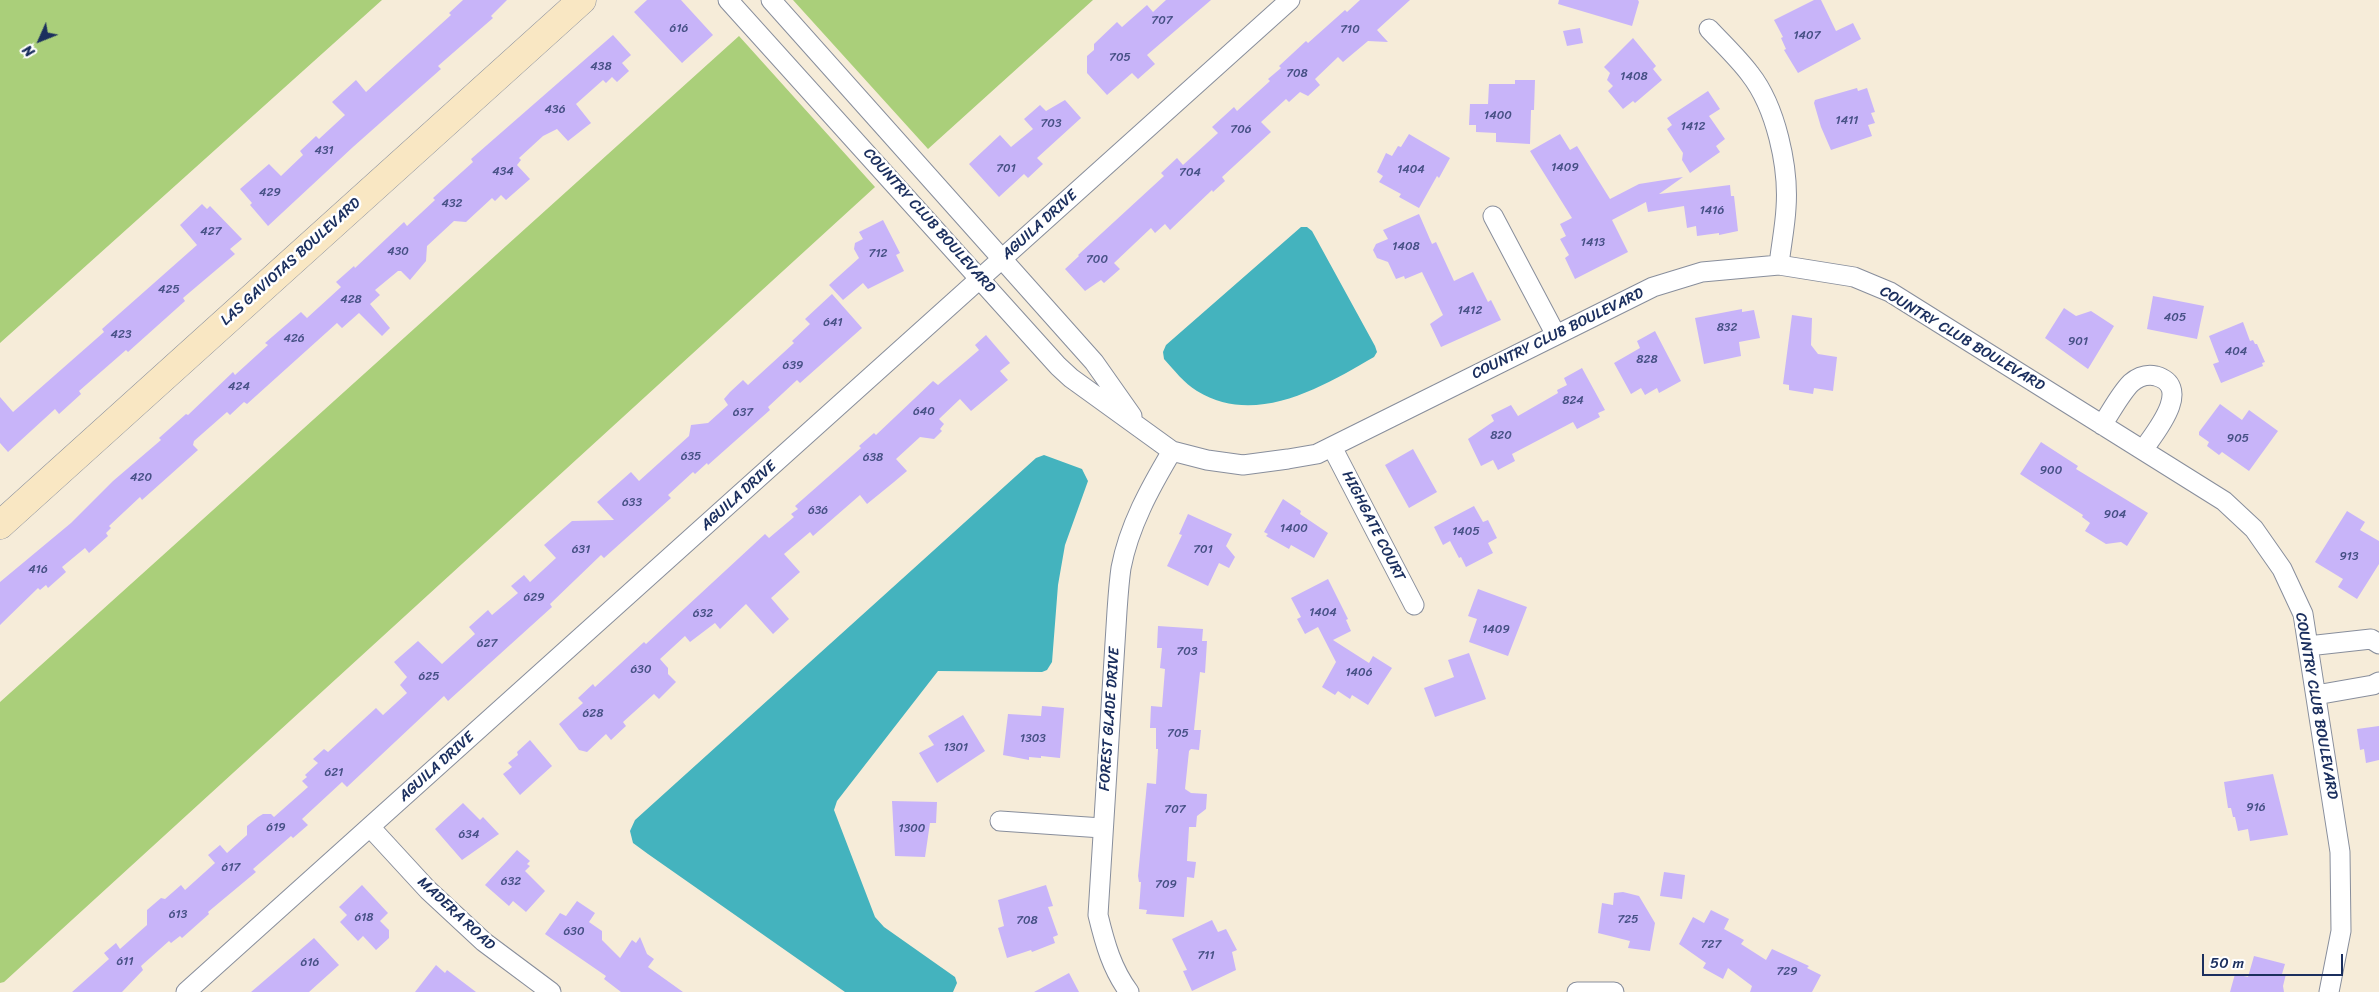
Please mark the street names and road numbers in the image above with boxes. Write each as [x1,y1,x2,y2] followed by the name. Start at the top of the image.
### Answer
[859,145,999,297] street label: COUNTRY CLUB BOULEVARD
[998,186,1082,264] street label: AGUILA DRIVE
[217,194,365,330] street label: LAS GAVIOTAS BOULEVARD
[1876,283,2048,395] street label: COUNTRY CLUB BOULEVARD
[1469,284,1647,384] street label: COUNTRY CLUB BOULEVARD
[697,457,781,535] street label: AGUILA DRIVE
[1337,468,1409,584] street label: HIGHGATE COURT
[2291,611,2341,801] street label: COUNTRY CLUB BOULEVARD
[1096,646,1124,792] street label: FOREST GLADE DRIVE
[395,728,479,806] street label: AGUILA DRIVE
[413,873,499,955] street label: MADERA ROAD

